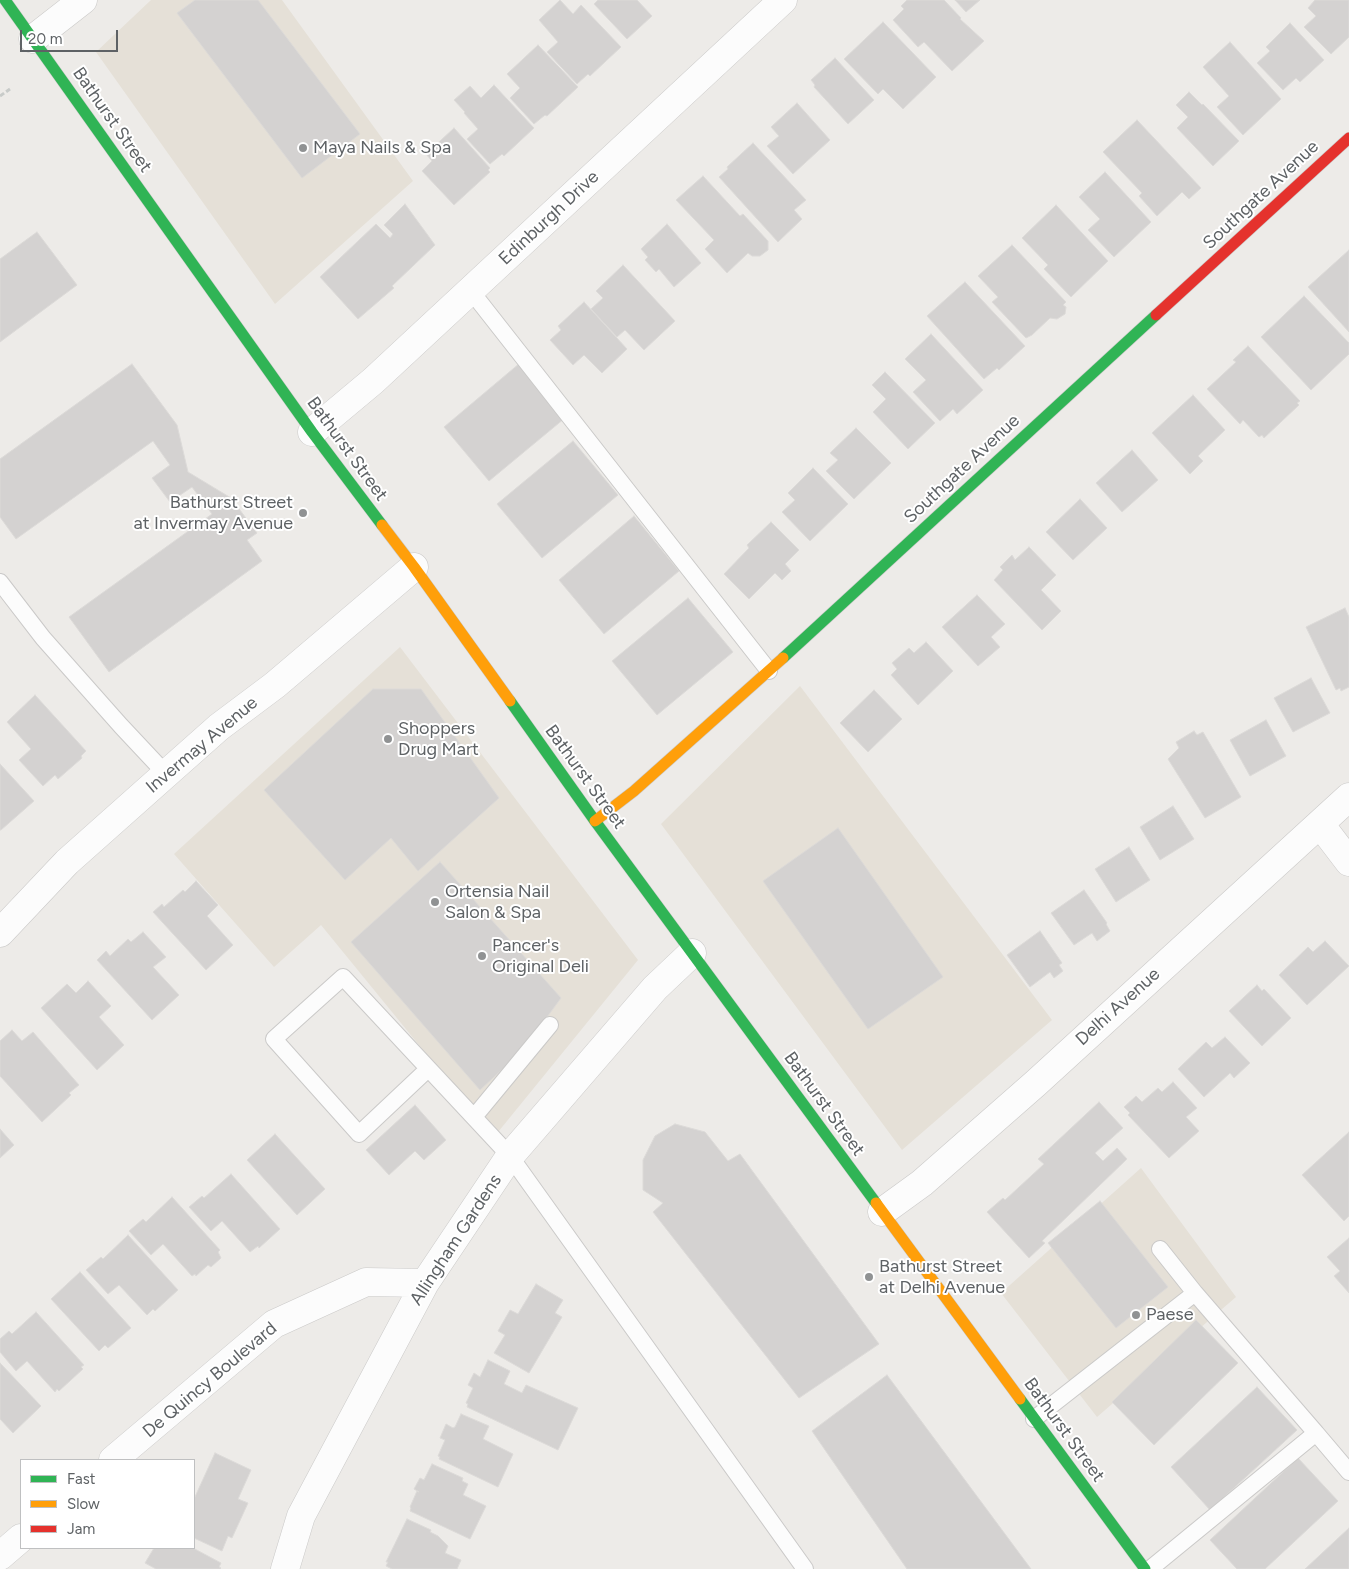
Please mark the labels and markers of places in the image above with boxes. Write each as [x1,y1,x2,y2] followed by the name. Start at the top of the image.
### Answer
[313,137,451,159] place label: Maya Nails & Spa
[297,142,309,154] marker: Maya Nails & Spa
[134,492,293,534] place label: Bathurst Street at Invermay Avenue
[297,507,309,519] marker: Bathurst Street at Invermay Avenue
[398,718,479,761] place label: Shoppers Drug Mart
[382,733,394,745] marker: Shoppers Drug Mart
[445,881,549,924] place label: Ortensia Nail Salon & Spa
[429,896,441,908] marker: Ortensia Nail Salon & Spa
[492,935,589,978] place label: Pancer's Original Deli
[476,950,488,962] marker: Pancer's Original Deli
[879,1256,1005,1298] place label: Bathurst Street at Delhi Avenue
[863,1271,875,1283] marker: Bathurst Street at Delhi Avenue
[1146,1304,1193,1326] place label: Paese
[1130,1309,1142,1321] marker: Paese

